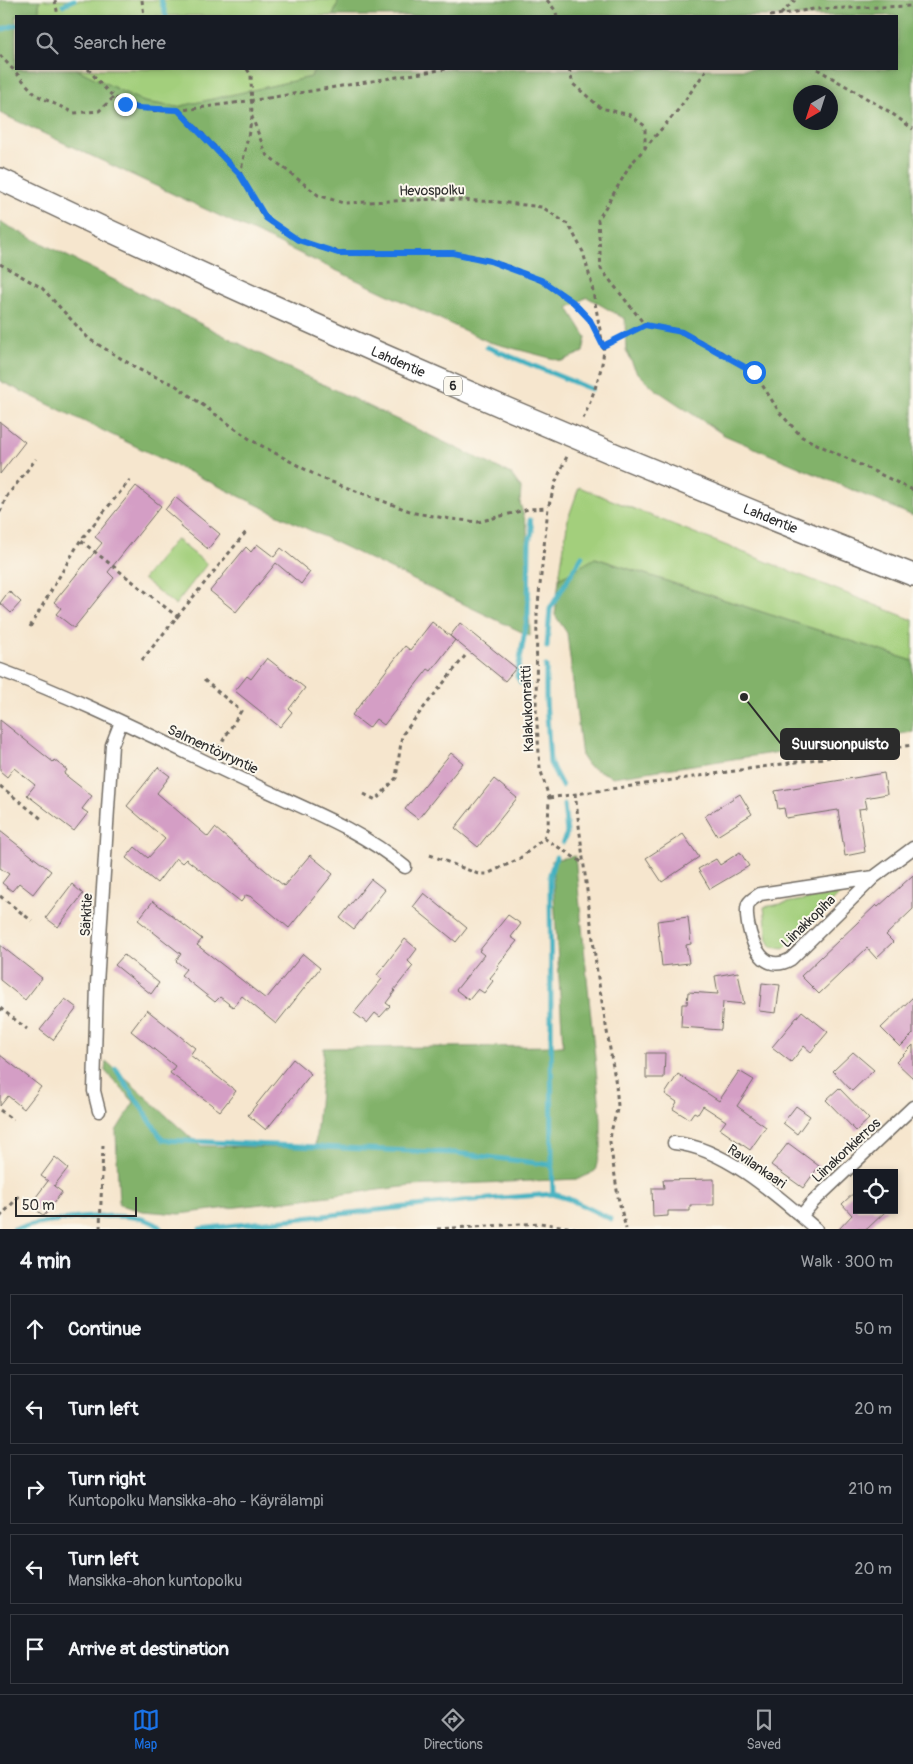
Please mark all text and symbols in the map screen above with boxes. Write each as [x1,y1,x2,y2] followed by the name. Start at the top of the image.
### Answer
[15,15,898,70] search box
[33,29,61,57] icon: search
[73,31,166,55] text: Search here
[793,85,838,130] north arrow
[114,93,137,116] route end
[399,181,465,200] street label: Hevospolku
[368,343,428,381] street label: Lahdentie
[743,361,766,384] route start
[444,376,462,396] road number: 6
[740,500,800,537] street label: Lahdentie
[517,665,538,753] street label: Kalakukonraitti
[165,721,261,778] street label: Salmentöyryntie
[781,729,899,759] callout: Suursuonpuisto
[791,735,889,754] text: Suursuonpuisto
[778,891,839,951] street label: Liinakkopiha
[77,893,96,937] street label: Särkitie
[809,1114,885,1186] street label: Liinakonkierros
[724,1141,790,1193] street label: Ravilankaari
[853,1169,898,1214] map controls
[853,1169,898,1214] button: locate
[15,1194,138,1217] scale bar
[22,1197,55,1214] text: 50 m
[20,1248,71,1275] text: 4 min
[801,1252,893,1272] text: Walk · 300 m
[21,1315,49,1343] icon: ahead
[68,1317,141,1341] text: Continue
[855,1319,892,1339] text: 50 m
[21,1395,49,1423] icon: left
[68,1397,138,1421] text: Turn left
[854,1399,892,1419] text: 20 m
[68,1467,146,1491] text: Turn right
[21,1475,49,1503] icon: right
[848,1479,892,1499] text: 210 m
[68,1491,323,1511] text: Kuntopolku Mansikka-aho - Käyrälampi
[68,1547,138,1571] text: Turn left
[21,1555,49,1583] icon: left
[854,1559,892,1579] text: 20 m
[68,1571,242,1591] text: Mansikka-ahon kuntopolku
[21,1635,49,1663] icon: arrive
[68,1637,229,1661] text: Arrive at destination
[132,1706,160,1753] tab: Map
[423,1706,483,1753] tab: Directions
[746,1706,781,1753] tab: Saved

